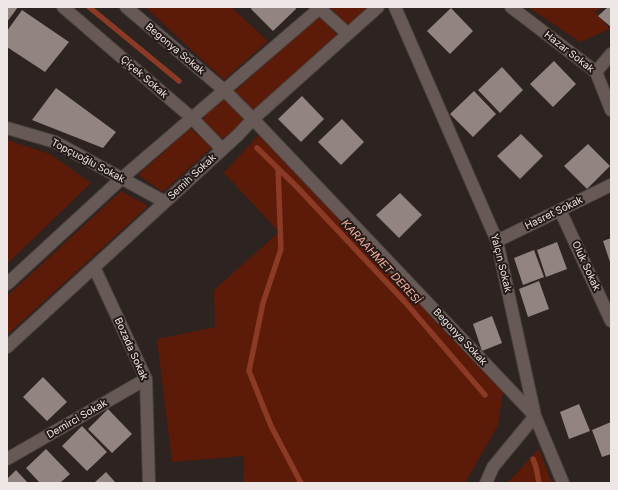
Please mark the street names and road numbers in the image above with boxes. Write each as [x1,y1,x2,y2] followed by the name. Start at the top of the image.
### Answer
[143,21,207,77] street label: Begonya Sokak
[542,29,596,75] street label: Hazar Sokak
[118,53,170,101] street label: Çiçek Sokak
[49,137,127,185] street label: Topçuoğlu Sokak
[166,152,218,202] street label: Semih Sokak
[523,194,585,232] street label: Hasret Sokak
[488,232,514,294] street label: Yalçın Sokak
[569,239,603,293] street label: Oluk Sokak
[431,306,489,368] street label: Begonya Sokak
[112,316,150,382] street label: Bozada Sokak
[45,397,109,441] street label: Demirci Sokak

